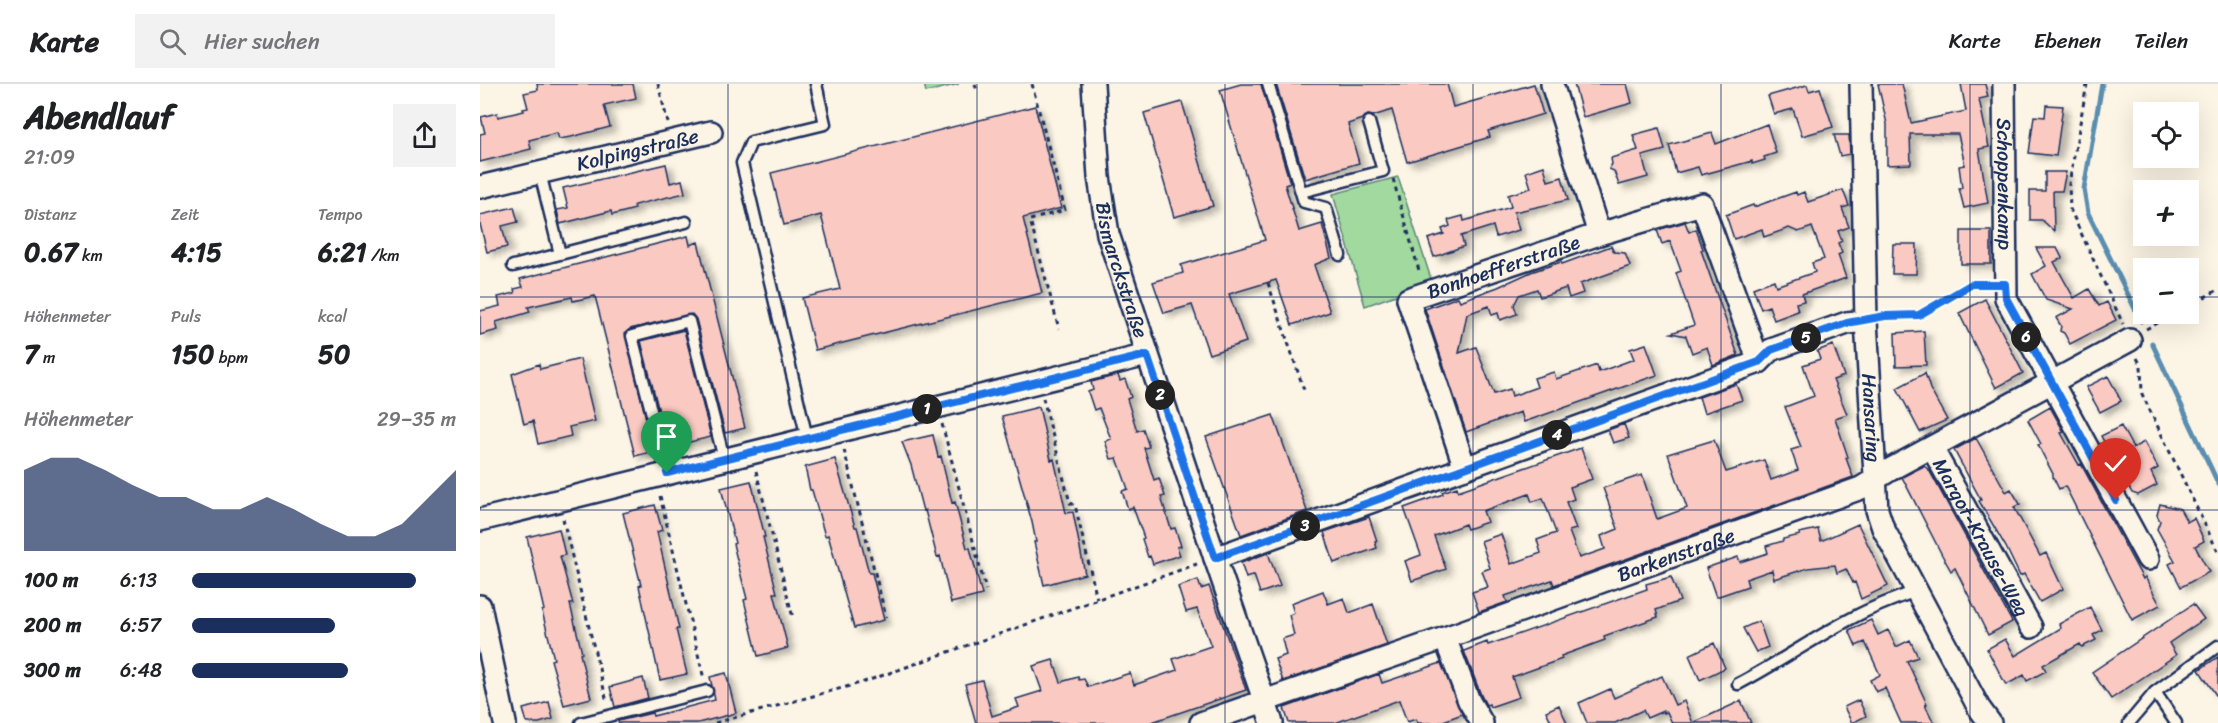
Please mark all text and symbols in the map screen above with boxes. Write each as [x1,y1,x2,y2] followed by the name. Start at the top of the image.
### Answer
[135,14,555,68] search box
[30,17,99,66] text: Karte
[204,22,319,61] text: Hier suchen
[1949,22,2001,60] text: Karte
[2034,22,2101,60] text: Ebenen
[2134,22,2188,60] text: Teilen
[156,25,189,58] icon: search
[24,88,174,146] text: Abendlauf
[2133,102,2199,324] map controls
[2133,102,2199,168] button: locate
[393,104,456,167] button: share
[573,118,702,181] street label: Kolpingstraße
[1987,118,2023,251] street label: Schoppenkamp
[24,140,75,175] text: 21:09
[2133,180,2199,246] button: +
[1086,199,1159,343] street label: Bismarckstraße
[24,200,77,229] text: Distanz
[171,200,199,229] text: Zeit
[318,200,363,229] text: Tempo
[1422,224,1585,309] street label: Bonhoefferstraße
[24,229,78,275] text: 0.67
[171,229,222,275] text: 4:15
[318,229,367,275] text: 6:21
[78,241,103,270] text: km
[367,241,400,270] text: /km
[2133,258,2199,324] button: −
[24,302,110,331] text: Höhenmeter
[171,302,201,331] text: Puls
[318,302,347,331] text: kcal
[2011,322,2041,352] pin: 6
[2021,322,2031,351] text: 6
[1791,323,1821,353] pin: 5
[1801,323,1811,352] text: 5
[24,331,39,377] text: 7
[171,331,214,377] text: 150
[318,331,350,377] text: 50
[39,343,55,372] text: m
[214,343,248,372] text: bpm
[1852,372,1892,463] street label: Hansaring
[1145,380,1175,410] pin: 2
[1155,380,1165,409] text: 2
[912,394,942,424] pin: 1
[924,394,930,423] text: 1
[24,402,132,437] text: Höhenmeter
[377,402,456,437] text: 29–35 m
[641,411,692,473] pin
[650,420,683,453] icon: arrive
[1542,420,1572,450] pin: 4
[1552,420,1562,449] text: 4
[2090,438,2141,500] pin
[2099,447,2132,480] icon: check
[1923,451,2040,623] street label: Margot-Krause-Weg
[1290,511,1320,541] pin: 3
[1301,511,1309,540] text: 3
[1612,517,1740,592] street label: Barkenstraße
[24,563,78,598] text: 100 m
[120,563,157,598] text: 6:13
[24,608,81,643] text: 200 m
[120,608,161,643] text: 6:57
[24,653,81,688] text: 300 m
[120,653,162,688] text: 6:48

